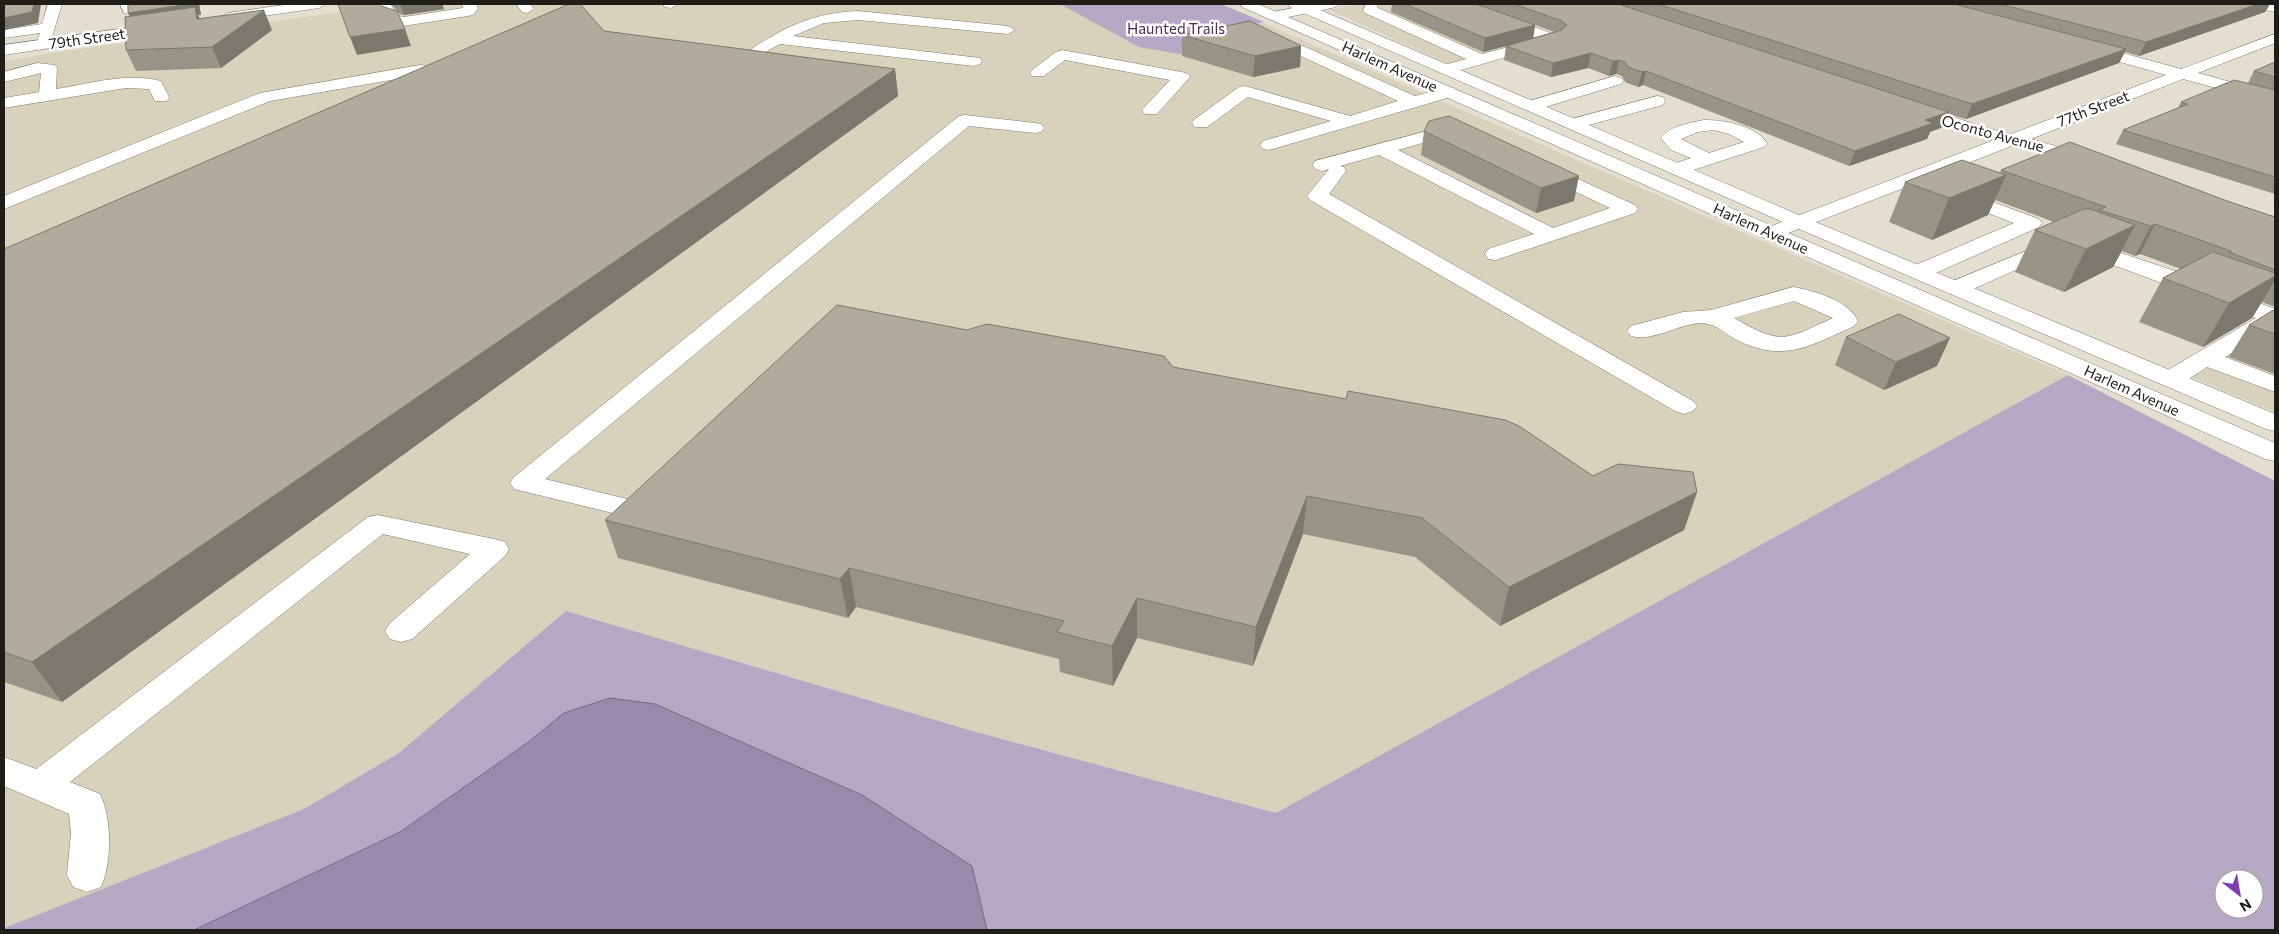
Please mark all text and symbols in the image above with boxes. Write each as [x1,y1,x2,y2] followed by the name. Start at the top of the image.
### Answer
[1127,19,1225,37] park label: Haunted Trails
[48,24,126,52] street label: 79th Street
[1339,37,1441,95] street label: Harlem Avenue
[2054,86,2132,130] street label: 77th Street
[1940,111,2046,155] street label: Oconto Avenue
[1710,199,1812,257] street label: Harlem Avenue
[2081,361,2183,419] street label: Harlem Avenue
[2214,869,2264,919] north arrow
[2237,896,2255,916] text: N

